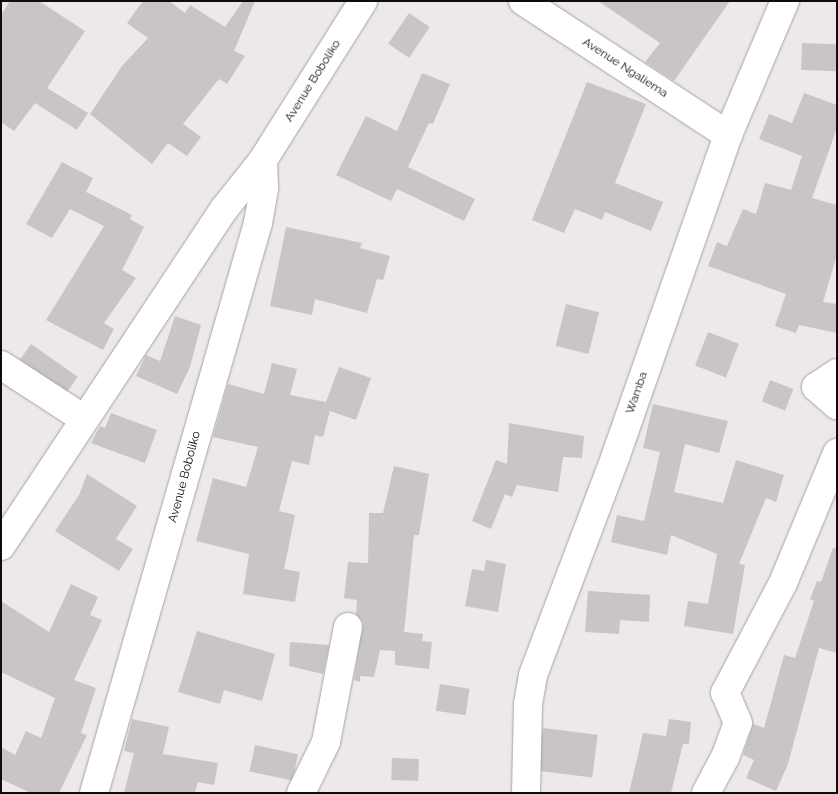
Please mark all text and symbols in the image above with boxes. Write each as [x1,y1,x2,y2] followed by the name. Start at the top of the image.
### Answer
[580,35,670,101] street label: Avenue Ngaliema
[282,37,344,125] street label: Avenue Boboliko
[623,370,651,416] street label: Wamba
[166,430,204,524] street label: Avenue Boboliko

